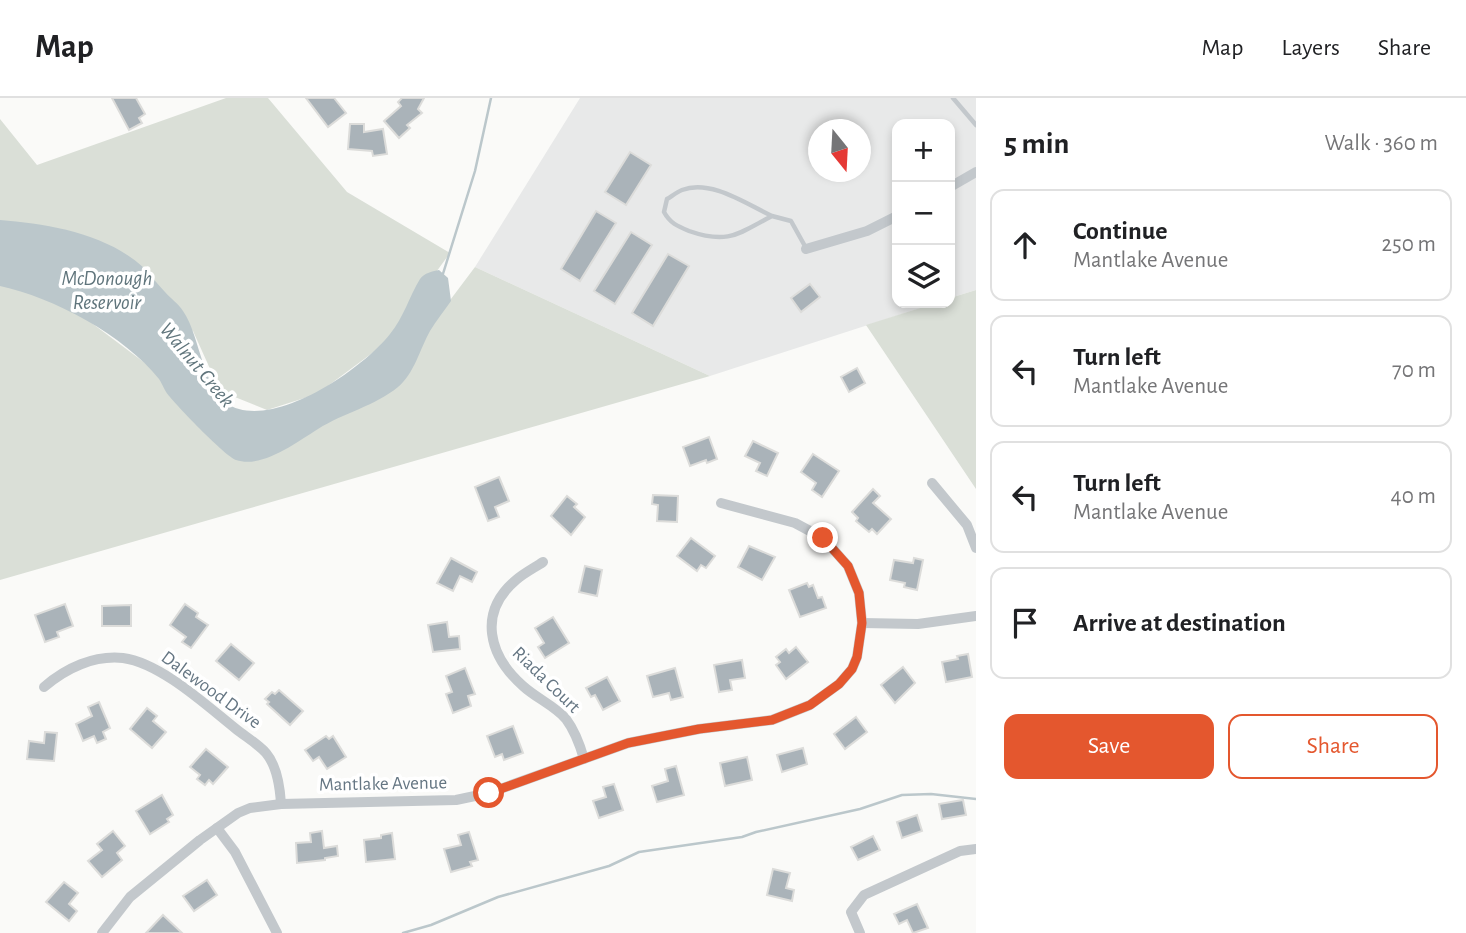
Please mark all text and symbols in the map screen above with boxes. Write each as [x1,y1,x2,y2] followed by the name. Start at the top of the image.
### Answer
[35,31,94,64] text: Map
[1201,36,1243,60] text: Map
[1281,36,1340,60] text: Layers
[1378,36,1431,60] text: Share
[808,119,871,182] north arrow
[892,119,955,308] map controls
[892,119,955,182] button: +
[1004,129,1069,159] text: 5 min
[1324,132,1438,155] text: Walk · 360 m
[892,182,955,245] button: −
[1073,218,1168,244] text: Continue
[1006,226,1044,264] icon: ahead
[1382,233,1436,256] text: 250 m
[892,245,955,308] button: layers
[1073,249,1228,272] text: Mantlake Avenue
[62,268,152,313] water label: McDonough Reservoir
[156,319,238,412] water label: Walnut Creek
[1073,344,1161,370] text: Turn left
[1006,352,1044,390] icon: left
[1392,359,1436,382] text: 70 m
[1073,375,1228,398] text: Mantlake Avenue
[1073,470,1161,496] text: Turn left
[1006,478,1044,516] icon: left
[1391,485,1436,508] text: 40 m
[1073,501,1228,524] text: Mantlake Avenue
[807,522,838,553] route end
[1006,604,1044,642] icon: arrive
[1073,610,1286,636] text: Arrive at destination
[508,643,584,717] street label: Riada Court
[158,648,264,732] street label: Dalewood Drive
[1004,714,1214,779] button: Save
[1228,714,1438,779] button: Share
[319,773,447,795] street label: Mantlake Avenue
[473,777,504,808] route start

